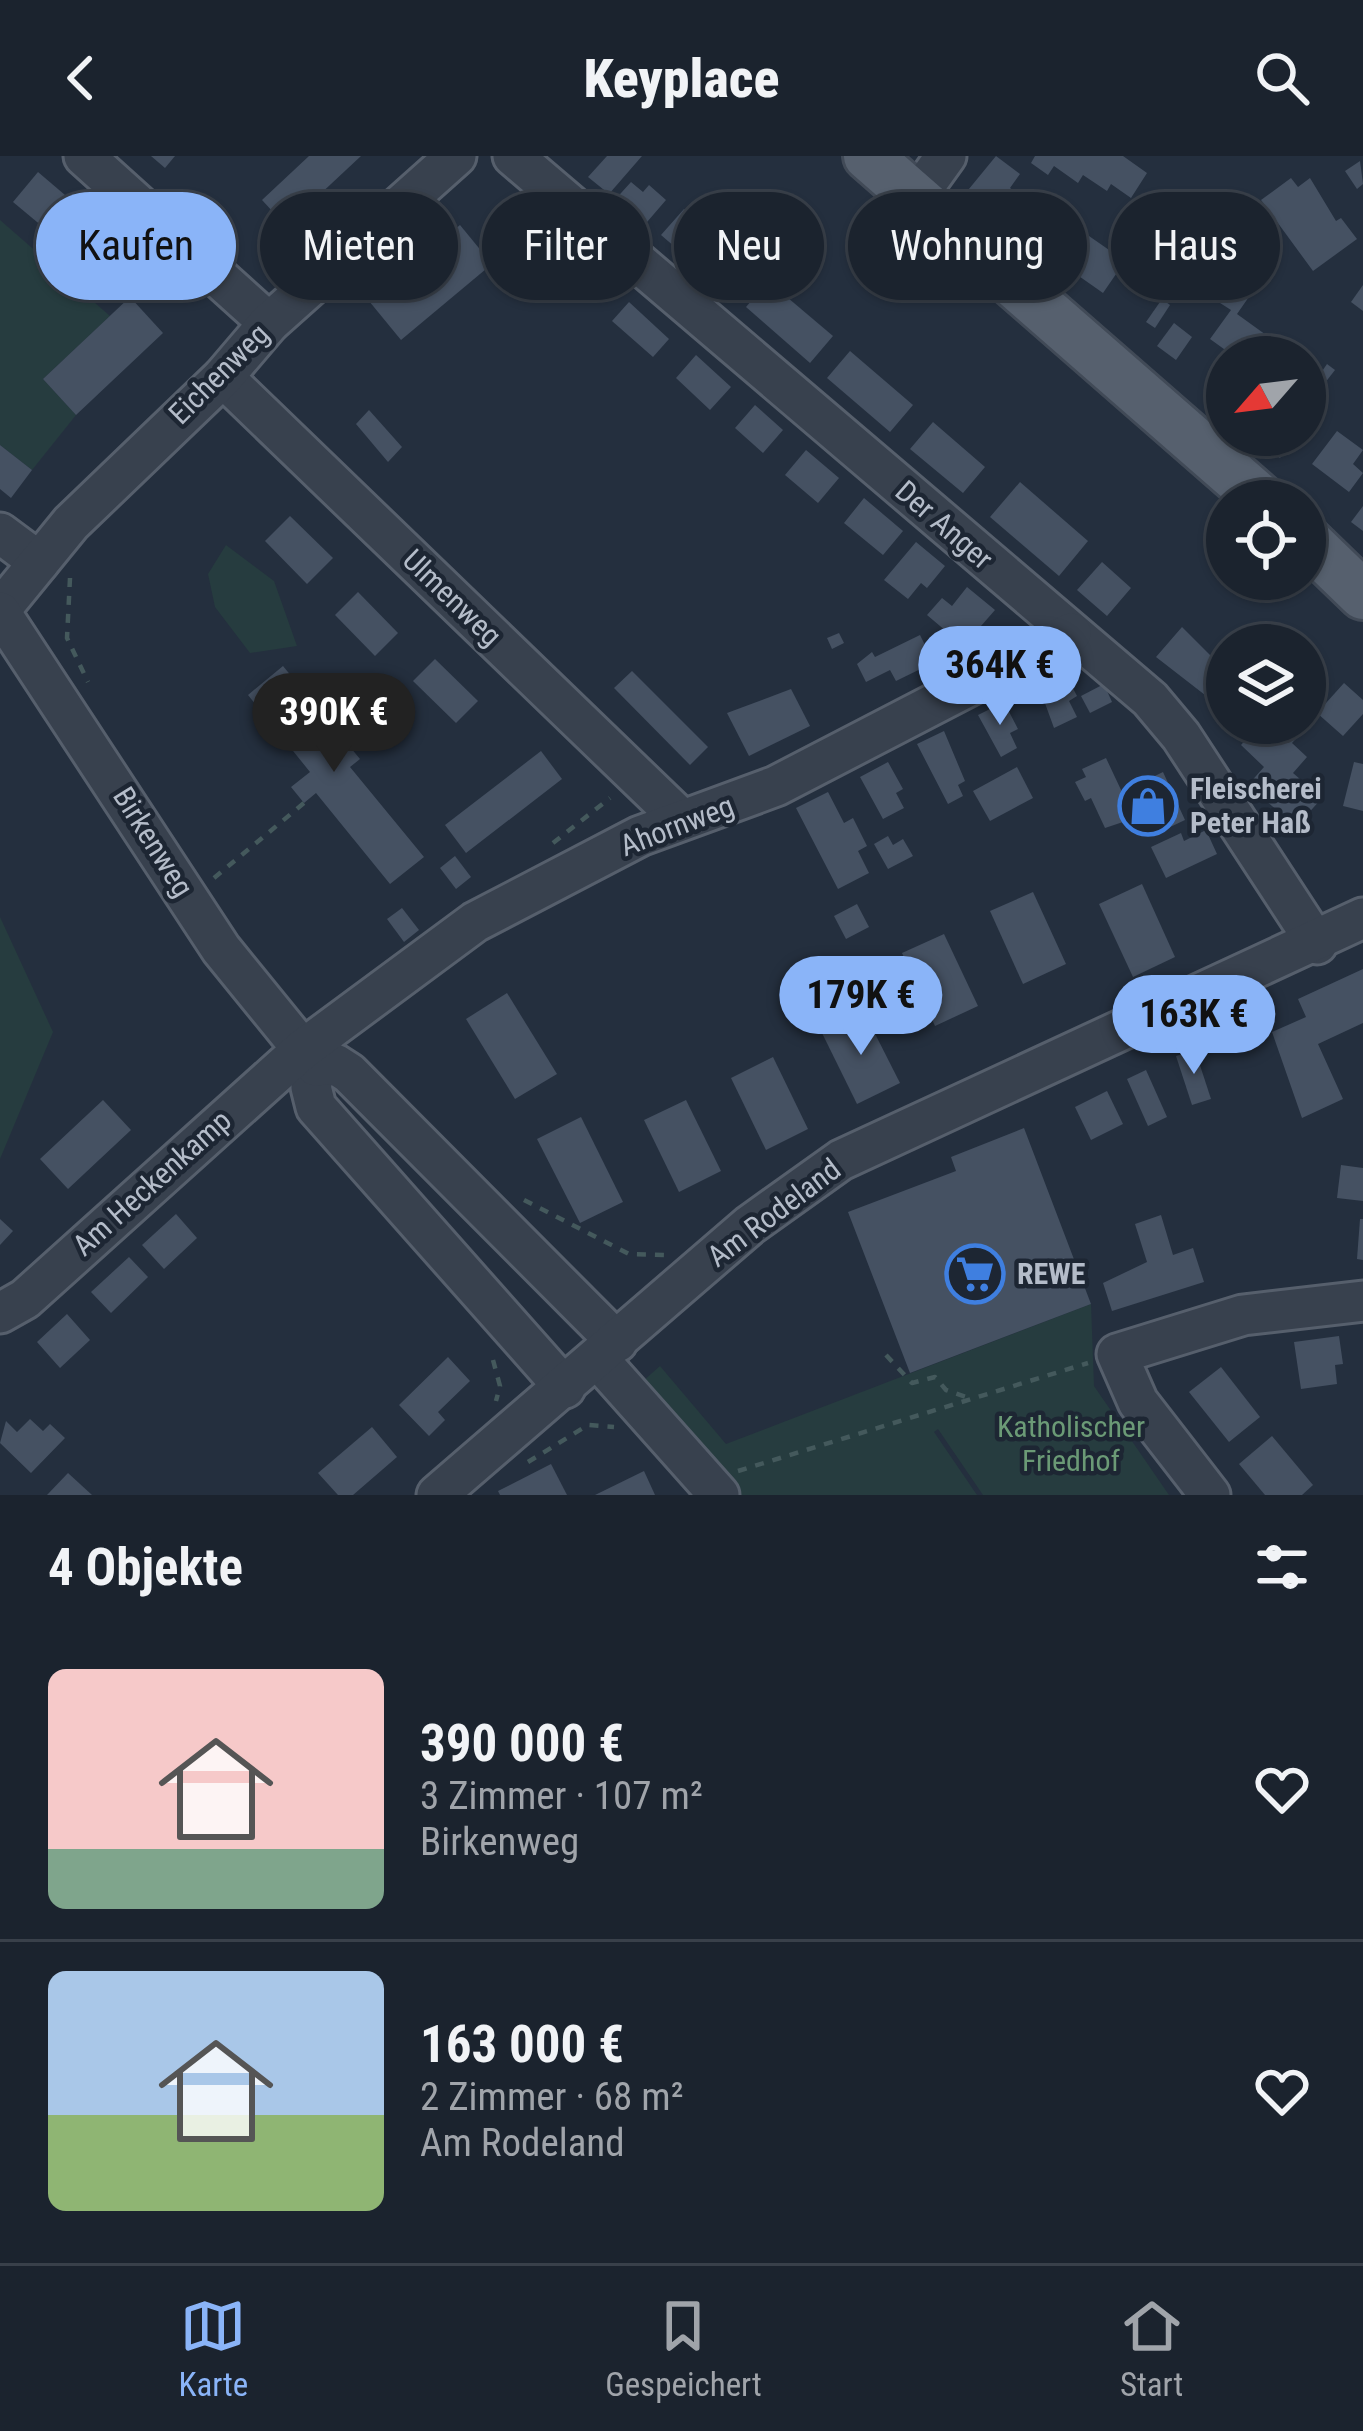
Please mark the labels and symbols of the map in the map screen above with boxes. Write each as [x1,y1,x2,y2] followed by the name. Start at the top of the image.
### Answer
[161,316,276,431] street label: Eichenweg
[1206,336,1326,456] north arrow
[889,473,1000,576] street label: Der Anger
[396,542,509,653] street label: Ulmenweg
[902,626,1098,728] pin: 364K €
[236,673,432,775] pin: 390K €
[1190,771,1322,840] place label: Fleischerei Peter Haß
[1117,775,1179,837] shop icon: Fleischerei Peter Haß
[106,780,201,903] street label: Birkenweg
[615,788,739,863] street label: Ahornweg
[763,956,959,1058] pin: 179K €
[1096,975,1292,1077] pin: 163K €
[65,1103,238,1263] street label: Am Heckenkamp
[700,1151,847,1274] street label: Am Rodeland
[944,1243,1006,1305] supermarket icon: REWE
[1017,1256,1086,1291] place label: REWE
[997,1409,1145,1478] park label: Katholischer Friedhof

